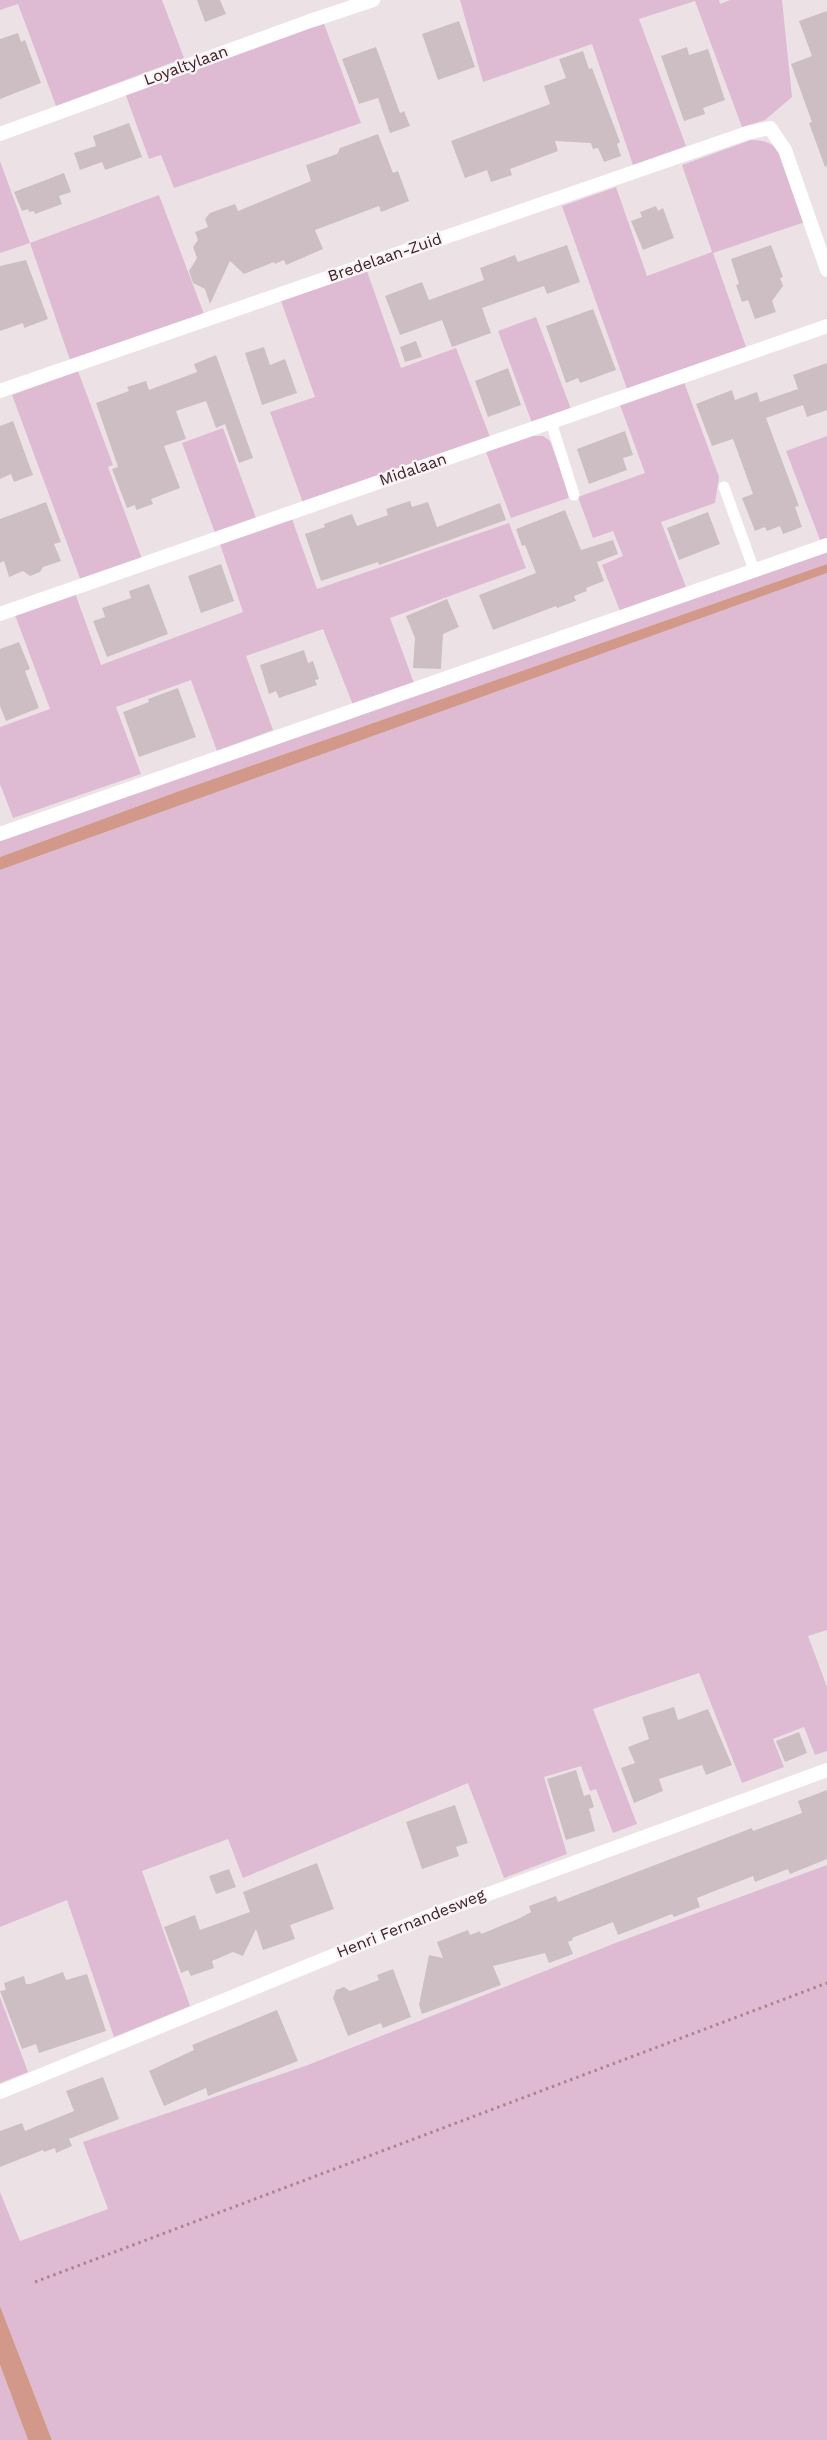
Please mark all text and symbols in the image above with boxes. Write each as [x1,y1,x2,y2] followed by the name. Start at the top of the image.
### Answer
[141,42,231,90] street label: Loyaltylaan
[325,229,445,287] street label: Bredelaan-Zuid
[377,450,449,490] street label: Midalaan
[334,1885,488,1963] street label: Henri Fernandesweg

